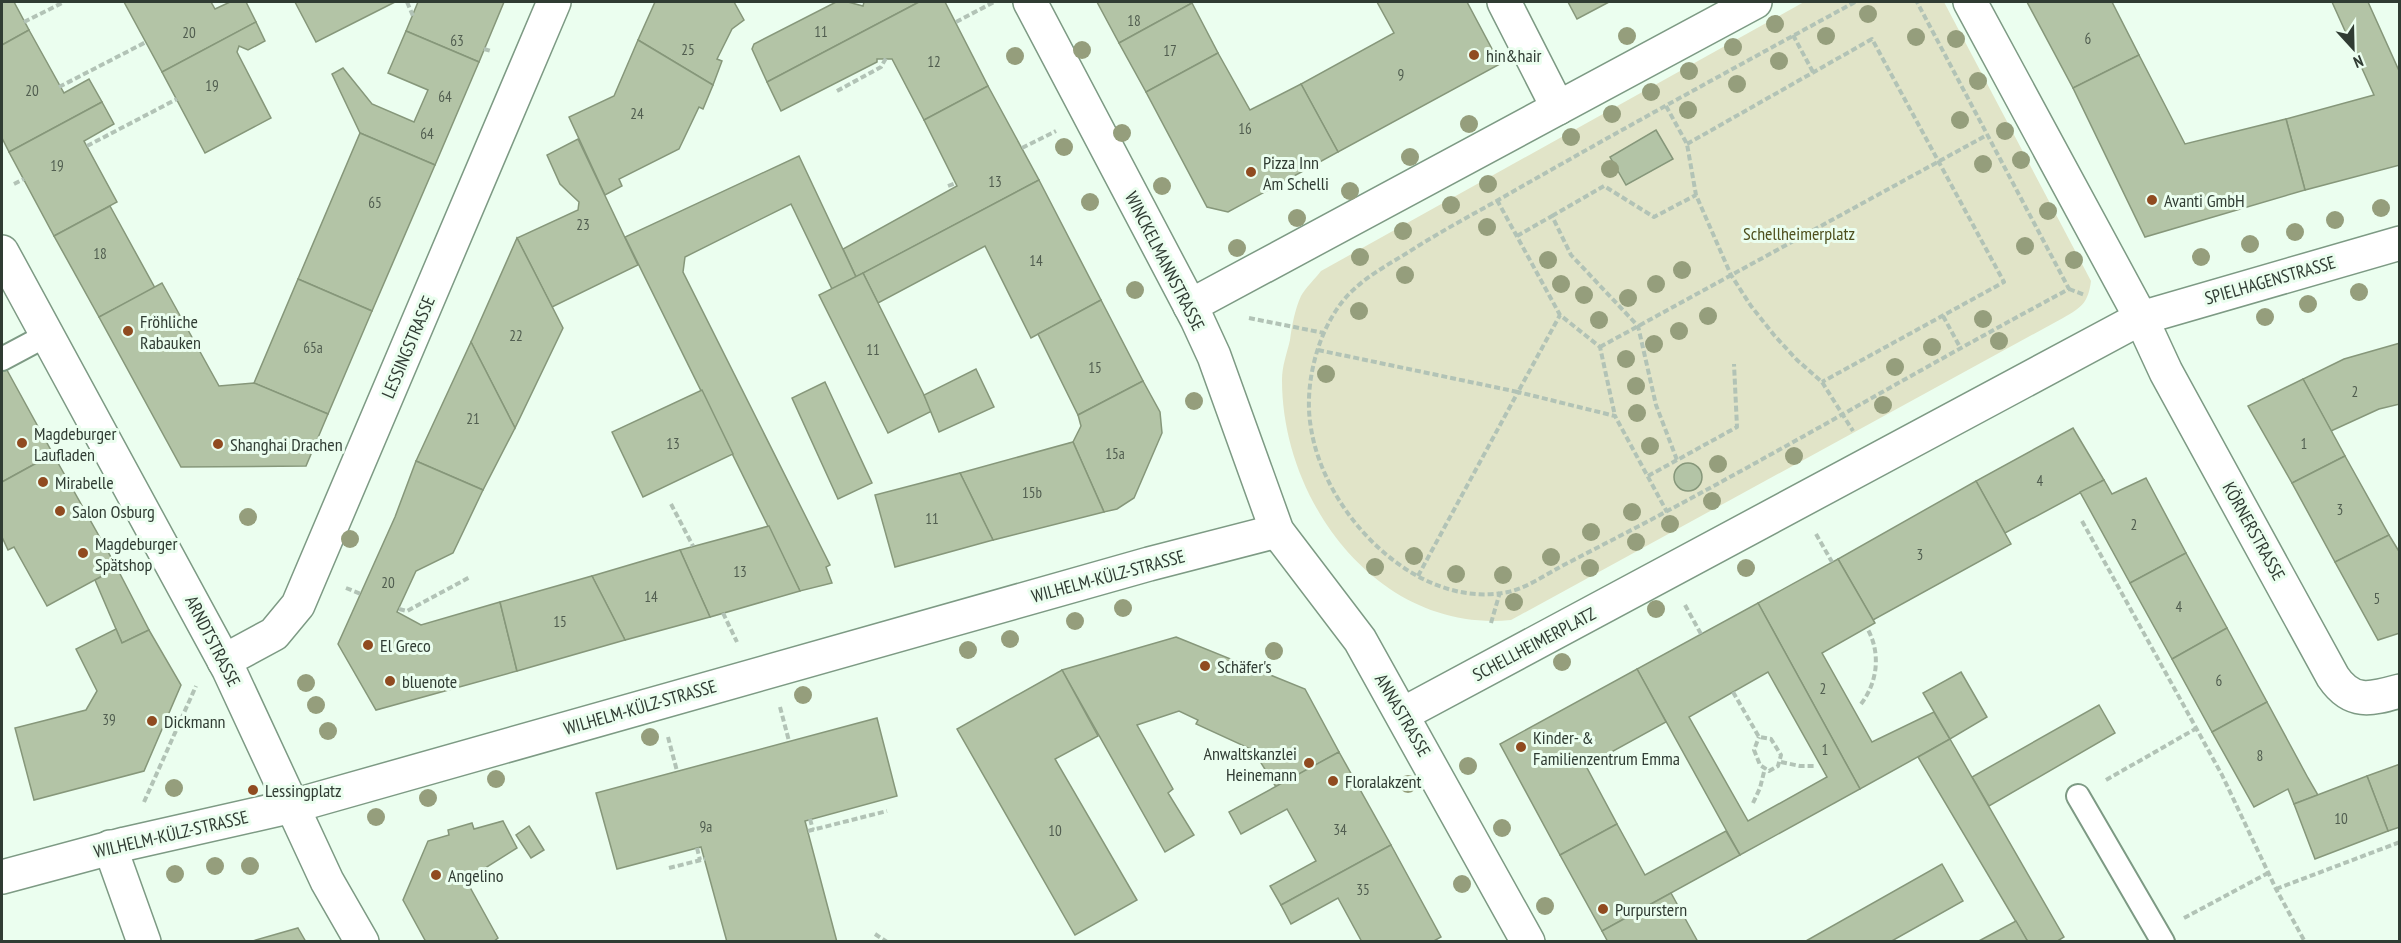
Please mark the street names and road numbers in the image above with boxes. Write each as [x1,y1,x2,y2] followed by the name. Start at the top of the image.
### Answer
[1120,187,1210,335] street label: WINCKELMANNSTRASSE
[2202,250,2338,310] street label: SPIELHAGENSTRASSE
[376,292,440,402] street label: LESSINGSTRASSE
[2218,478,2290,584] street label: KÖRNERSTRASSE
[1029,544,1187,608] street label: WILHELM-KÜLZ-STRASSE
[180,592,246,690] street label: ARNDTSTRASSE
[1468,602,1600,686] street label: SCHELLHEIMERPLATZ
[1370,669,1436,761] street label: ANNASTRASSE
[561,674,719,740] street label: WILHELM-KÜLZ-STRASSE
[92,805,250,863] street label: WILHELM-KÜLZ-STRASSE

